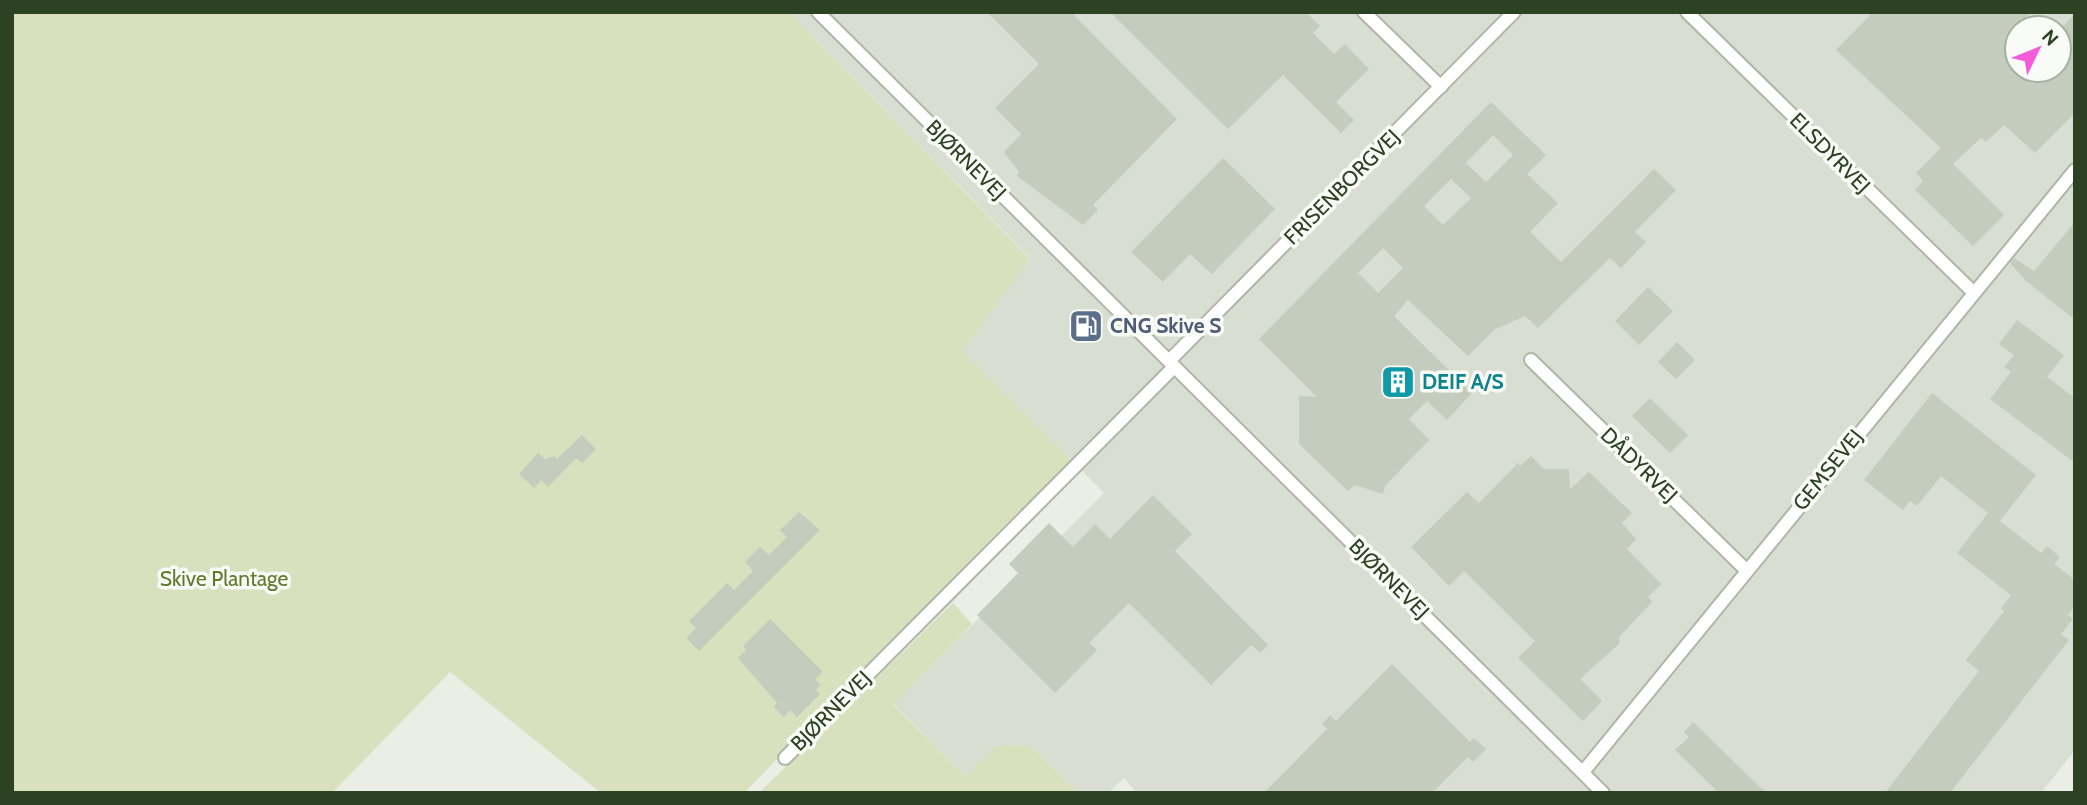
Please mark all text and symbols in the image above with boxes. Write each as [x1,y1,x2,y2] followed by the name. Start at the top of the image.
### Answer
[2003,14,2073,84] north arrow
[2037,25,2063,51] text: N
[1785,107,1876,198] street label: ELSDYRVEJ
[921,114,1012,205] street label: BJØRNEVEJ
[1279,124,1405,250] street label: FRISENBORGVEJ
[1067,307,1105,345] fuel station icon: CNG Skive S
[1110,313,1222,338] place label: CNG Skive S
[1379,363,1417,401] building icon: DEIF A/S
[1422,369,1504,394] place label: DEIF A/S
[1596,421,1684,507] street label: DÅDYRVEJ
[1788,424,1868,515] street label: GEMSEVEJ
[1344,533,1435,624] street label: BJØRNEVEJ
[160,566,288,591] park label: Skive Plantage
[785,665,876,756] street label: BJØRNEVEJ

